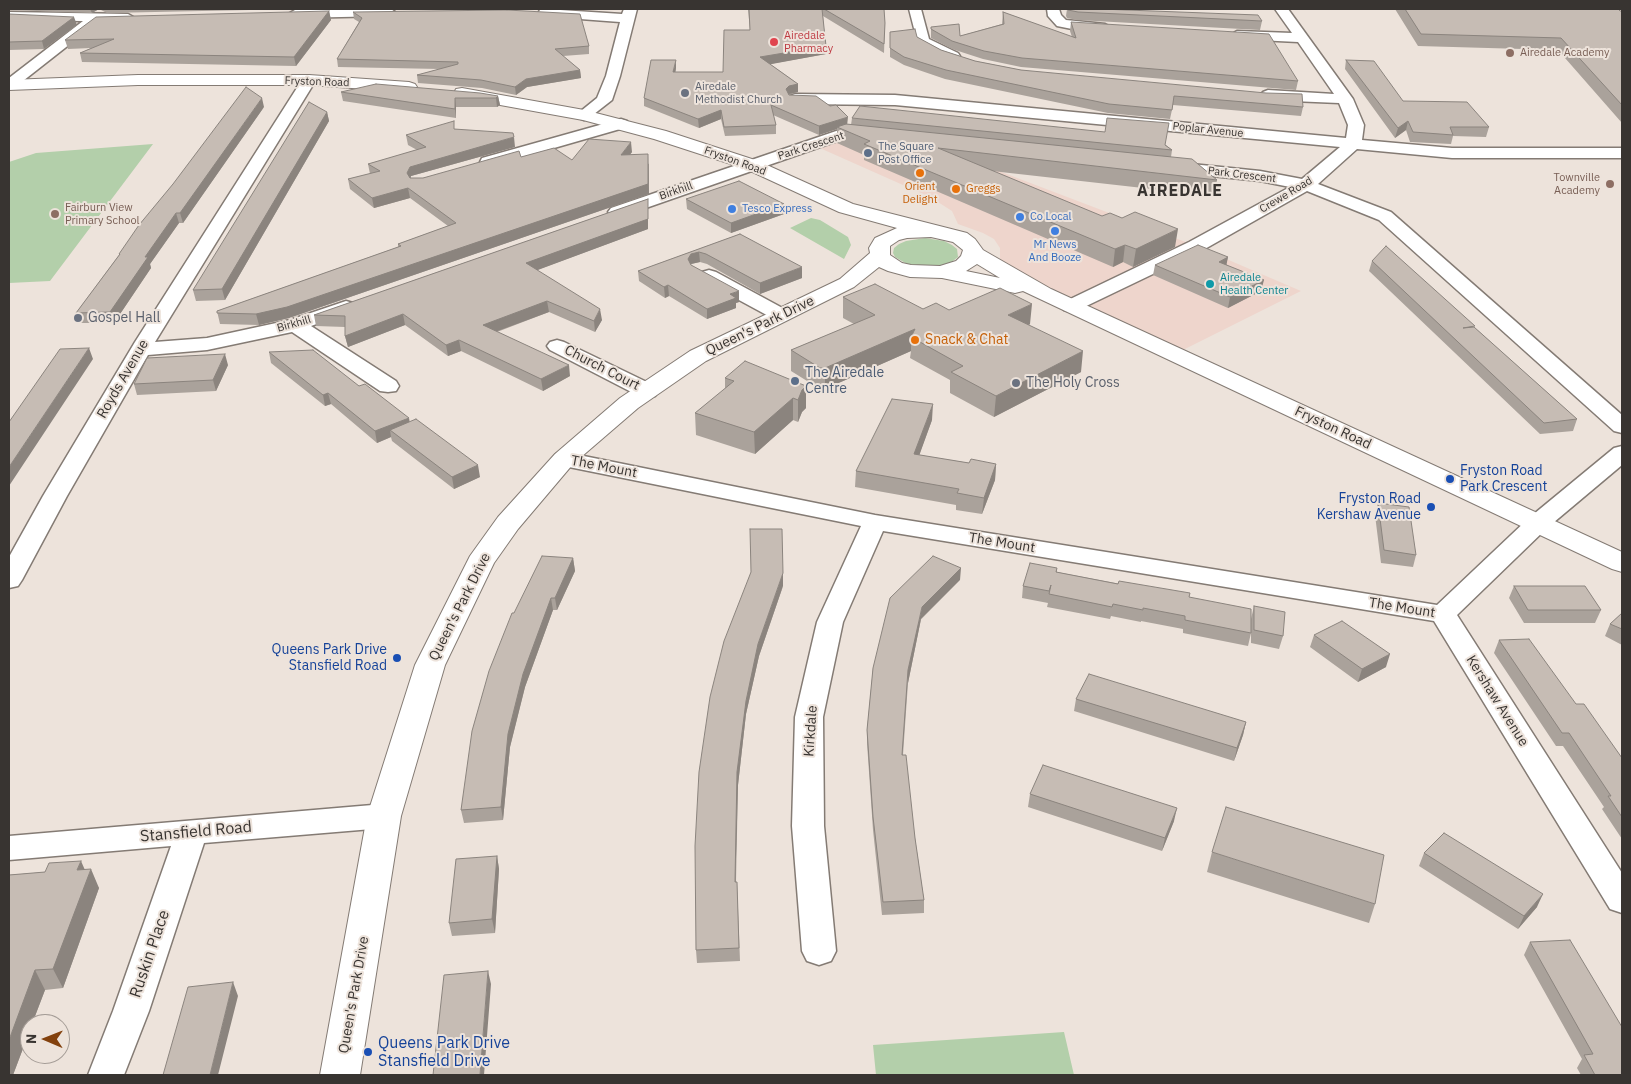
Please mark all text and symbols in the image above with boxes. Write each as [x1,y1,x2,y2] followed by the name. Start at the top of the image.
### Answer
[784,29,833,55] place label: Airedale Pharmacy
[768,36,780,48] marker: Airedale Pharmacy
[1520,46,1610,60] place label: Airedale Academy
[1504,47,1516,59] marker: Airedale Academy
[284,74,350,90] street label: Fryston Road
[695,80,782,106] place label: Airedale Methodist Church
[679,87,691,99] marker: Airedale Methodist Church
[1172,120,1244,140] street label: Poplar Avenue
[776,129,846,163] street label: Park Crescent
[878,140,934,166] place label: The Square Post Office
[702,144,768,178] street label: Fryston Road
[862,147,874,159] marker: The Square Post Office
[1207,164,1277,186] street label: Park Crescent
[914,167,926,179] marker: Orient Delight
[1554,171,1600,197] place label: Townville Academy
[1257,174,1315,216] street label: Crewe Road
[1604,178,1616,190] marker: Townville Academy
[657,179,695,203] street label: Birkhill
[902,180,938,206] place label: Orient Delight
[1136,181,1224,201] district label: AIREDALE
[966,182,1001,196] place label: Greggs
[950,183,962,195] marker: Greggs
[65,201,140,227] place label: Fairburn View Primary School
[742,202,812,216] place label: Tesco Express
[726,203,738,215] marker: Tesco Express
[49,208,61,220] marker: Fairburn View Primary School
[1030,210,1072,224] place label: Co Local
[1014,211,1026,223] marker: Co Local
[1049,225,1061,237] marker: Mr News And Booze
[1029,238,1081,264] place label: Mr News And Booze
[1220,271,1288,297] place label: Airedale Health Center
[1204,278,1216,290] marker: Airedale Health Center
[703,292,817,360] street label: Queen's Park Drive
[88,310,160,326] place label: Gospel Hall
[72,312,84,324] marker: Gospel Hall
[276,313,312,335] street label: Birkhill
[925,332,1008,348] place label: Snack & Chat
[909,334,921,346] marker: Snack & Chat
[94,337,152,421] street label: Royds Avenue
[561,342,643,394] street label: Church Court
[805,365,884,398] place label: The Airedale Centre
[789,375,801,387] marker: The Airedale Centre
[1026,375,1120,391] place label: The Holy Cross
[1010,377,1022,389] marker: The Holy Cross
[1292,403,1374,453] street label: Fryston Road
[570,452,638,482] street label: The Mount
[1460,463,1547,496] place label: Fryston Road Park Crescent
[1444,473,1456,485] marker: Fryston Road Park Crescent
[1317,491,1421,524] place label: Fryston Road Kershaw Avenue
[1425,501,1437,513] marker: Fryston Road Kershaw Avenue
[968,529,1036,557] street label: The Mount
[426,550,494,664] street label: Queen's Park Drive
[1368,594,1436,622] street label: The Mount
[272,642,387,674] place label: Queens Park Drive Stansfield Road
[391,652,403,664] marker: Queens Park Drive Stansfield Road
[1462,652,1532,750] street label: Kershaw Avenue
[801,705,821,757] street label: Kirkdale
[139,818,253,846] street label: Stansfield Road
[126,908,174,1000] street label: Ruskin Place
[335,935,373,1055] street label: Queen's Park Drive
[20,1014,70,1064] north arrow
[378,1033,510,1071] place label: Queens Park Drive Stansfield Drive
[22,1034,40,1044] text: N
[362,1046,374,1058] marker: Queens Park Drive Stansfield Drive

